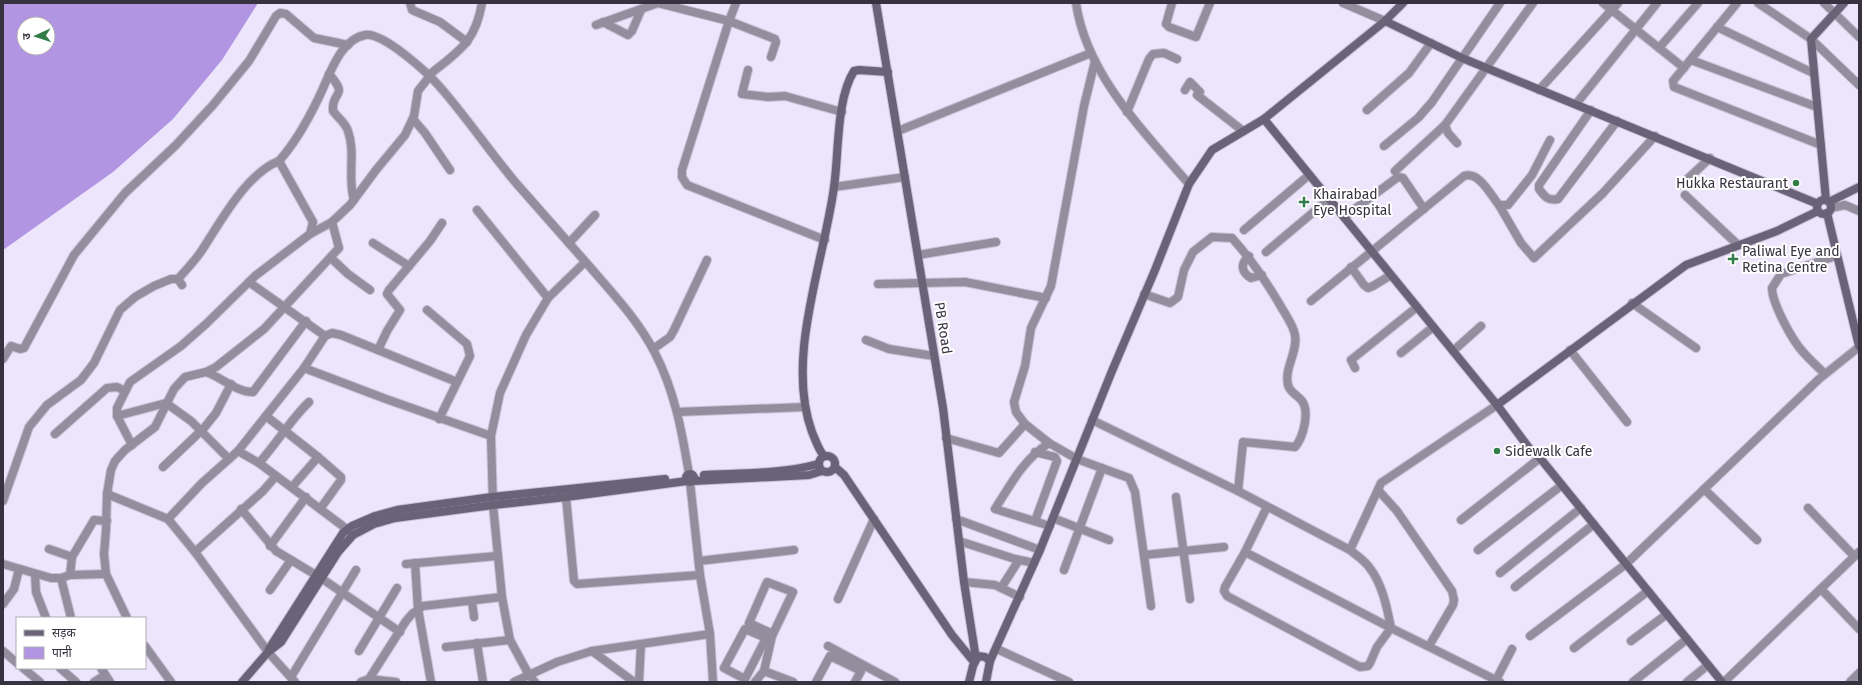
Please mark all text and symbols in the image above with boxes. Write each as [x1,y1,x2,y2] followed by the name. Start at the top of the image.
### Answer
[16,16,56,56] north arrow
[20,32,33,40] text: उ
[1676,175,1789,192] place label: Hukka Restaurant
[1791,178,1801,188] marker: Hukka Restaurant
[1313,186,1391,219] place label: Khairabad Eye Hospital
[1298,196,1310,208] marker: Khairabad Eye Hospital
[1742,243,1840,276] place label: Paliwal Eye and Retina Centre
[1727,253,1739,265] marker: Paliwal Eye and Retina Centre
[930,301,956,355] street label: PB Road
[1505,443,1592,460] place label: Sidewalk Cafe
[1492,446,1502,456] marker: Sidewalk Cafe
[16,617,146,669] legend
[52,626,77,640] text: सड़क
[52,645,73,660] text: पानी

